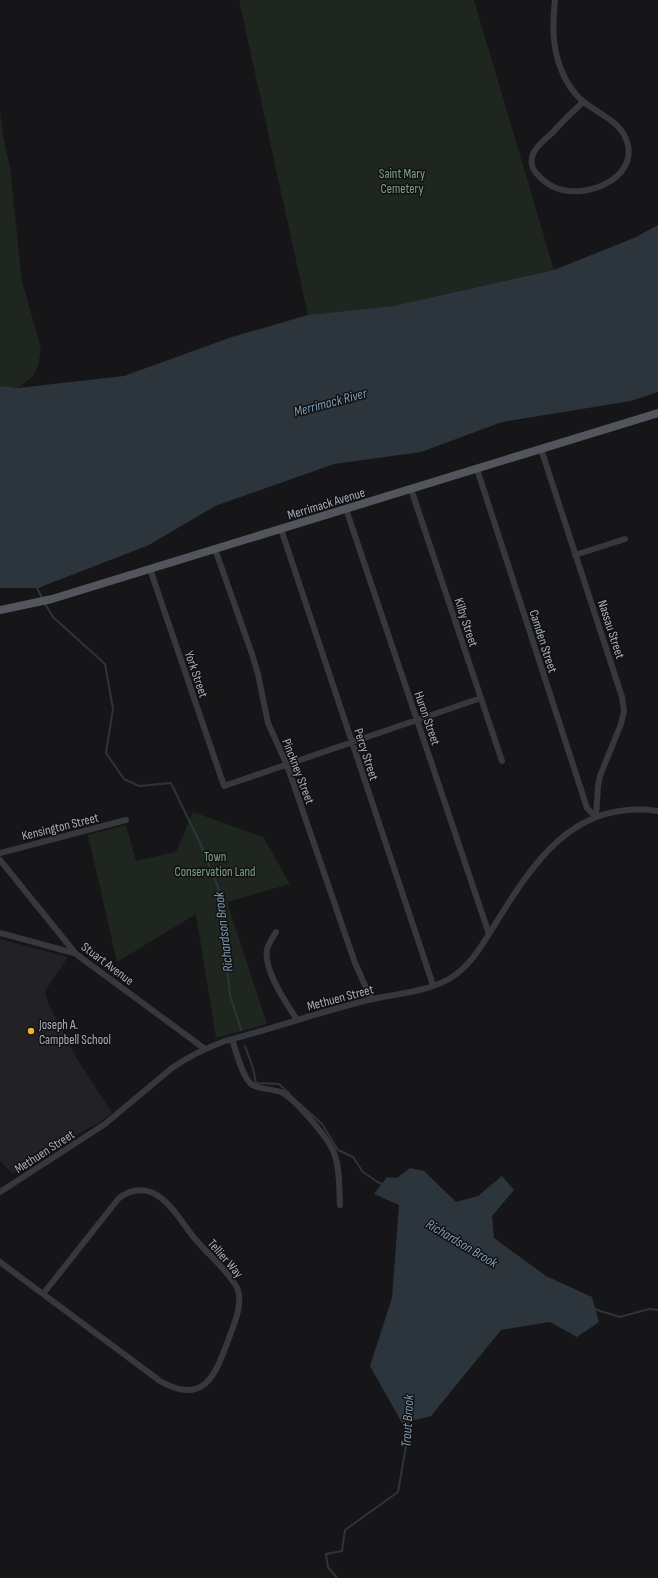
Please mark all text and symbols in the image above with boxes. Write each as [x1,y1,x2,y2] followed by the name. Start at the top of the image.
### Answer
[379,166,425,197] park label: Saint Mary Cemetery
[292,384,370,420] water label: Merrimack River
[286,485,367,523] street label: Merrimack Avenue
[451,596,481,649] street label: Kilby Street
[594,598,628,661] street label: Nassau Street
[525,608,561,675] street label: Camden Street
[181,649,211,700] street label: York Street
[410,689,444,747] street label: Huron Street
[350,726,382,782] street label: Percy Street
[278,736,318,806] street label: Pinckney Street
[20,810,100,844] street label: Kensington Street
[175,849,255,880] park label: Town Conservation Land
[210,890,237,973] water label: Richardson Brook
[78,939,137,989] street label: Stuart Avenue
[305,981,375,1015] street label: Methuen Street
[38,1017,111,1048] place label: Joseph A. Campbell School
[26,1026,36,1036] marker: Joseph A. Campbell School
[12,1127,78,1177] street label: Methuen Street
[423,1215,501,1272] water label: Richardson Brook
[204,1236,246,1281] street label: Tellier Way
[398,1394,417,1448] water label: Trout Brook

